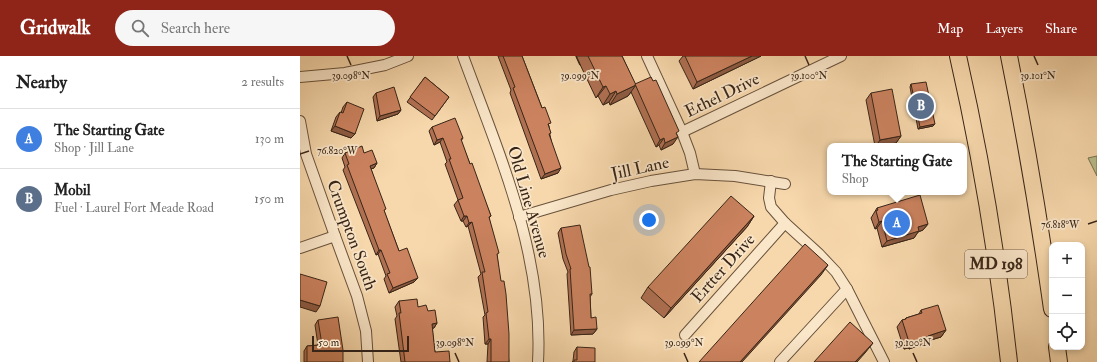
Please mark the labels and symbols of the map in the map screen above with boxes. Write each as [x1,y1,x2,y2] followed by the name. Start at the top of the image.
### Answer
[681,68,763,122] street label: Ethel Drive
[332,70,370,82] text: 39.098°N
[561,70,599,82] text: 39.099°N
[790,70,828,82] text: 39.100°N
[1020,70,1056,82] text: 39.101°N
[908,91,934,121] pin: B
[503,144,555,260] street label: Old Line Avenue
[317,145,358,157] text: 76.820°W
[608,152,671,186] street label: Jill Lane
[321,177,382,293] street label: Crumpton South
[884,208,910,238] pin: A
[639,210,659,230] your location
[1041,219,1080,231] text: 76.818°W
[687,229,759,307] street label: Ertter Drive
[965,250,1027,278] road number: MD 198
[312,334,409,353] scale bar
[436,337,474,349] text: 39.098°N
[665,337,703,349] text: 39.099°N
[894,337,932,349] text: 39.100°N

